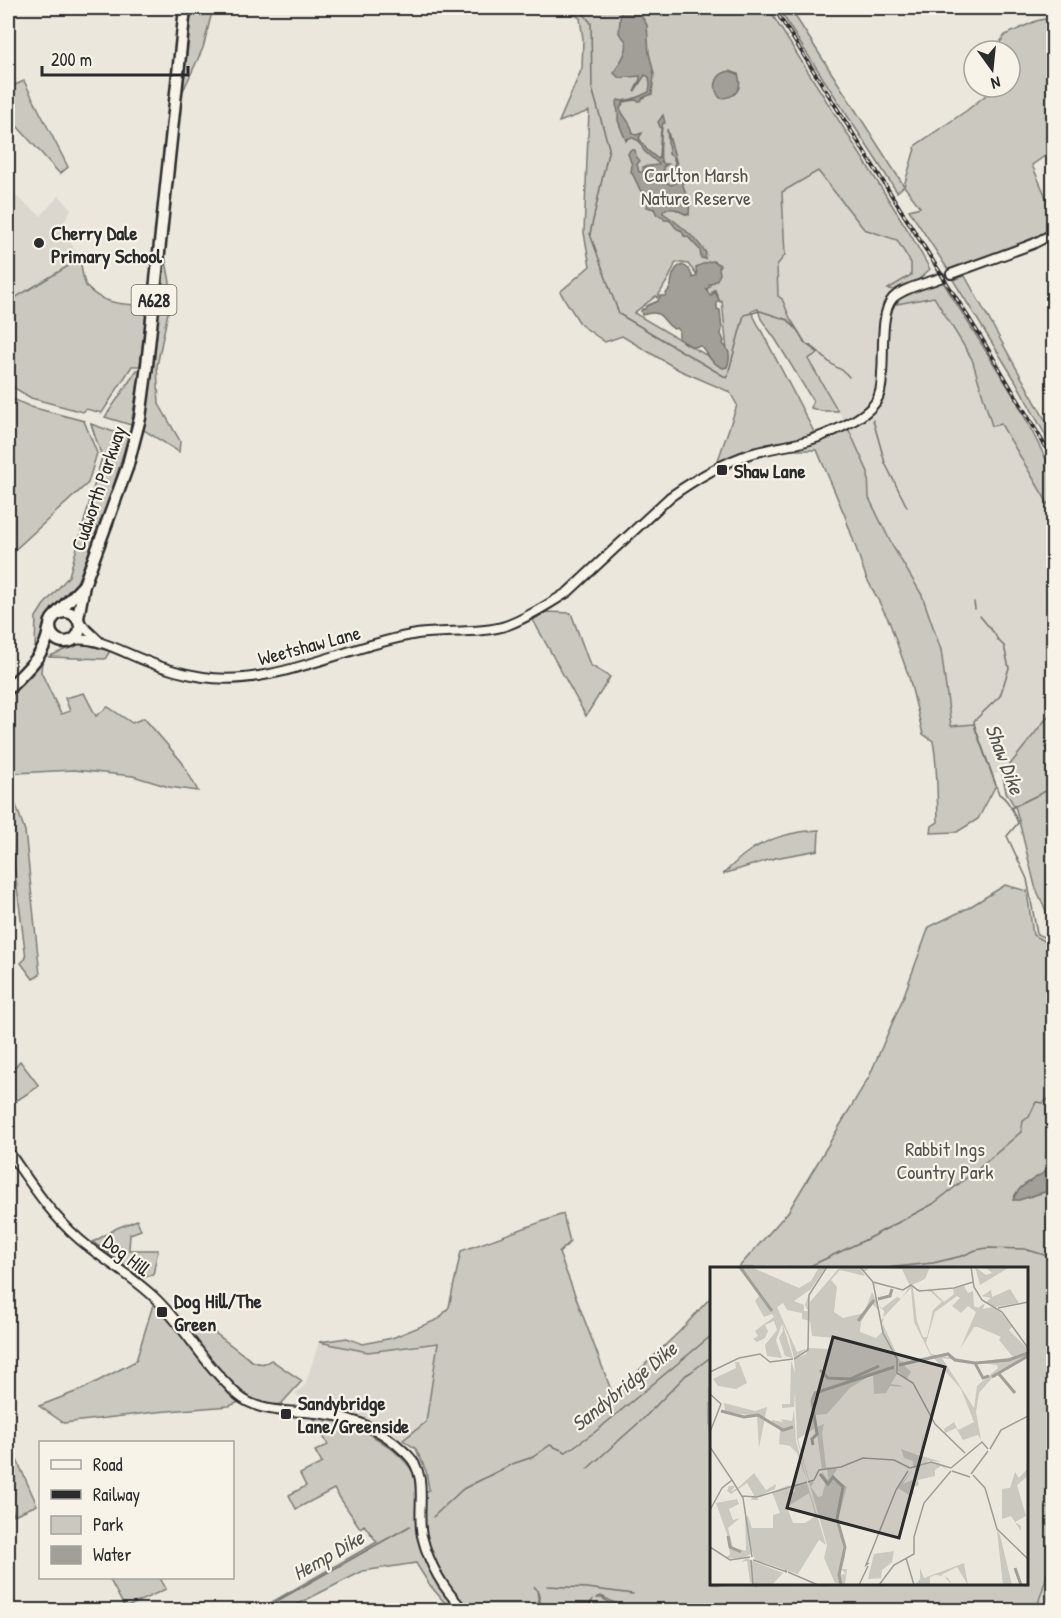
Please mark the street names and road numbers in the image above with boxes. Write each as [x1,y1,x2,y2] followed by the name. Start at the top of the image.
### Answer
[132,285,176,315] road number: A628
[64,422,132,554] street label: Cudworth Parkway
[255,618,363,672] street label: Weetshaw Lane
[98,1228,157,1282] street label: Dog Hill

